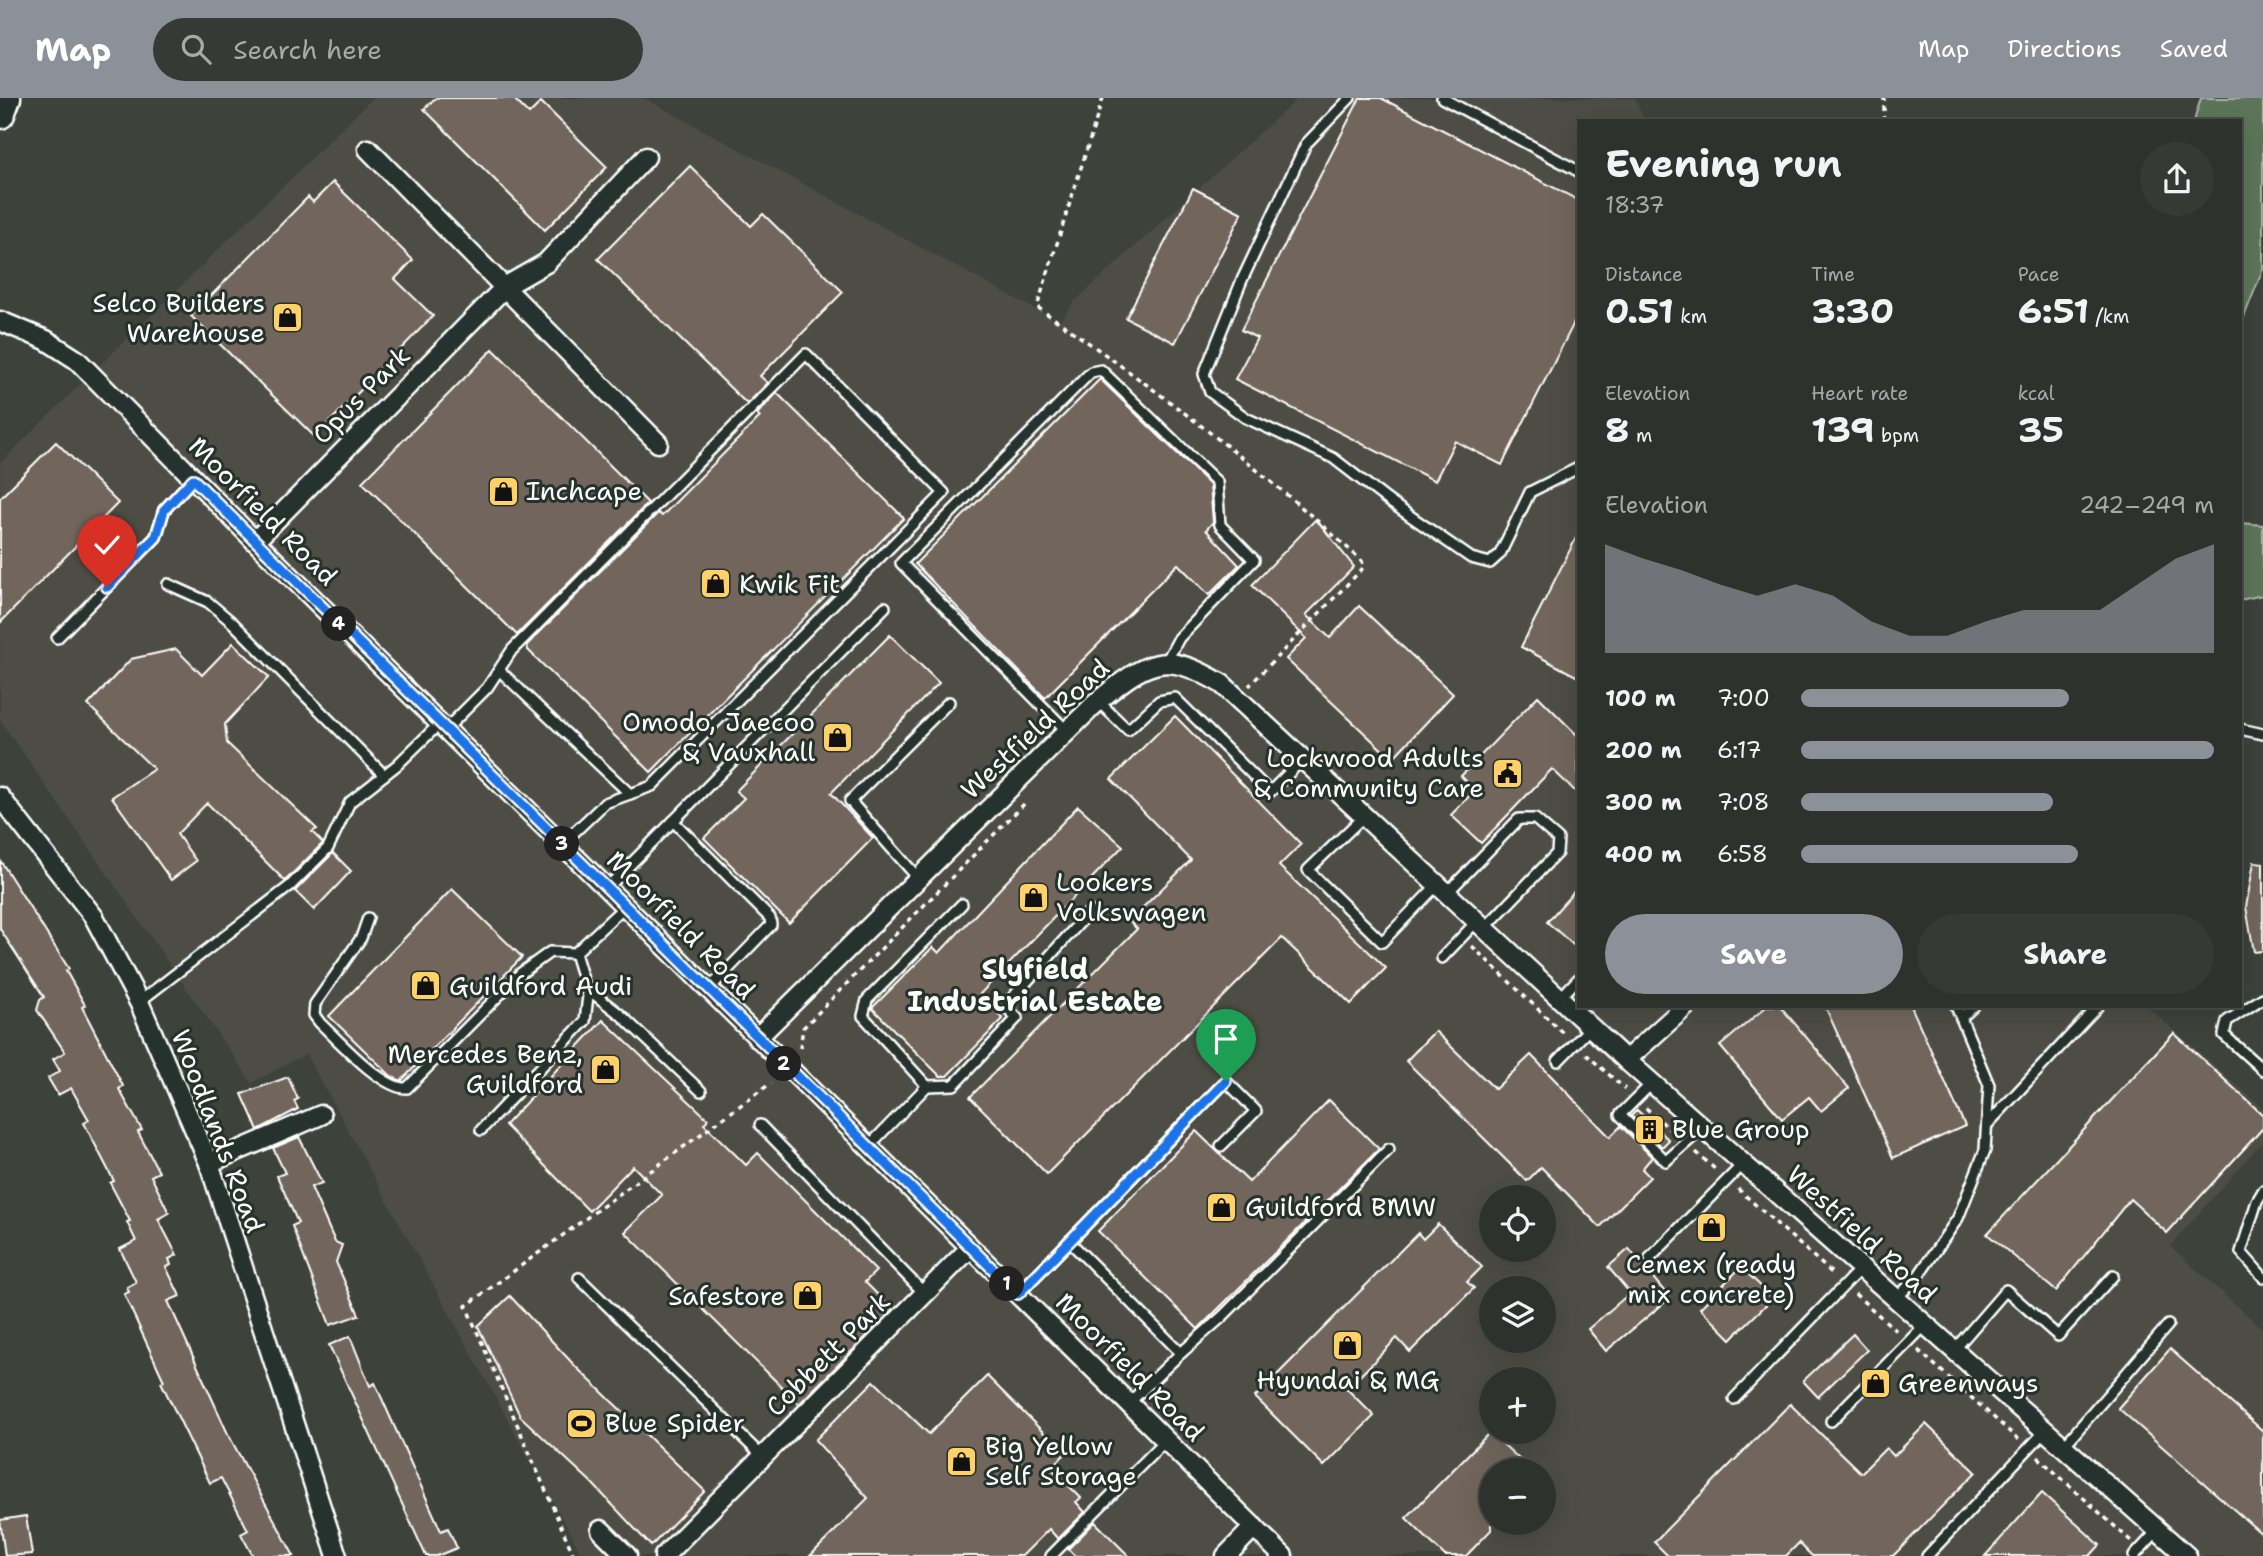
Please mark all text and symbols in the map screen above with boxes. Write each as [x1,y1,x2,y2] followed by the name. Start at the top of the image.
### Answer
[153,18,643,81] search box
[35,27,111,72] text: Map
[177,30,215,68] icon: search
[233,32,382,67] text: Search here
[1918,33,1969,65] text: Map
[2007,33,2122,65] text: Directions
[2160,33,2228,65] text: Saved
[1605,138,1842,189] text: Evening run
[2140,142,2214,216] button: share
[1605,190,1665,220] text: 18:37
[1605,262,1683,287] text: Distance
[1811,262,1855,287] text: Time
[2018,262,2059,287] text: Pace
[92,285,265,350] place label: Selco Builders Warehouse
[1605,287,1674,334] text: 0.51
[1811,287,1894,334] text: 3:30
[2018,287,2089,334] text: 6:51
[271,301,305,335] shop icon: Selco Builders Warehouse
[1674,304,1707,329] text: km
[2089,304,2130,329] text: /km
[304,338,417,451] street label: Opus Park
[1605,381,1690,406] text: Elevation
[1811,381,1908,406] text: Heart rate
[2018,381,2055,406] text: kcal
[1605,406,1630,453] text: 8
[1811,406,1875,453] text: 139
[2018,406,2064,453] text: 35
[1630,423,1652,448] text: m
[1875,423,1919,448] text: bpm
[181,429,345,593] street label: Moorfield Road
[526,473,642,508] place label: Inchcape
[486,474,520,508] shop icon: Inchcape
[1605,490,1708,520] text: Elevation
[2079,490,2214,520] text: 242–249 m
[77,515,137,587] pin
[88,526,126,564] icon: check
[739,566,840,601] place label: Kwik Fit
[699,567,733,601] shop icon: Kwik Fit
[322,606,356,642] pin: 4
[332,611,345,636] text: 4
[953,651,1117,807] street label: Westfield Road
[1605,683,1676,713] text: 100 m
[1717,683,1770,713] text: 7:00
[622,704,815,769] place label: Omodo, Jaecoo & Vauxhall
[821,720,855,754] shop icon: Omodo, Jaecoo & Vauxhall
[1605,735,1682,765] text: 200 m
[1717,735,1762,765] text: 6:17
[1254,740,1484,805] place label: Lockwood Adults & Community Care
[1490,756,1524,790] public building icon: Lockwood Adults & Community Care
[1605,787,1682,817] text: 300 m
[1717,787,1770,817] text: 7:08
[544,826,580,862] pin: 3
[555,831,568,856] text: 3
[1605,839,1682,869] text: 400 m
[1717,839,1768,869] text: 6:58
[599,843,763,1007] street label: Moorfield Road
[1056,864,1206,929] place label: Lookers Volkswagen
[1016,880,1050,914] shop icon: Lookers Volkswagen
[1605,914,1903,994] button: Save
[1917,914,2214,994] button: Share
[907,950,1163,1020] district label: Slyfield Industrial Estate
[449,968,632,1003] place label: Guildford Audi
[409,969,443,1003] shop icon: Guildford Audi
[1196,1009,1256,1081] pin
[1207,1020,1245,1058] icon: arrive
[164,1024,273,1237] street label: Woodlands Road
[387,1036,583,1101] place label: Mercedes Benz, Guildford
[766,1046,802,1082] pin: 2
[777,1051,790,1076] text: 2
[589,1052,623,1086] shop icon: Mercedes Benz, Guildford
[1672,1111,1810,1146] place label: Blue Group
[1632,1112,1666,1146] building icon: Blue Group
[1780,1157,1945,1311] street label: Westfield Road
[1479,1185,1556,1535] map controls
[1479,1185,1556,1262] button: locate
[1245,1189,1436,1224] place label: Guildford BMW
[1205,1190,1239,1224] shop icon: Guildford BMW
[1694,1211,1728,1245] shop icon: Cemex (ready mix concrete)
[1626,1246,1796,1311] place label: Cemex (ready mix concrete)
[990,1266,1024,1302] pin: 1
[1002,1271,1011,1296] text: 1
[1479,1276,1556,1353] button: layers
[668,1278,785,1313] place label: Safestore
[791,1279,825,1313] shop icon: Safestore
[758,1284,898,1424] street label: Cobbett Park
[1048,1285,1212,1449] street label: Moorfield Road
[1331,1328,1365,1362] shop icon: Hyundai & MG
[1257,1362,1439,1397] place label: Hyundai & MG
[1898,1365,2039,1400] place label: Greenways
[1858,1366,1892,1400] shop icon: Greenways
[1479,1367,1556,1444] button: +
[605,1405,745,1440] place label: Blue Spider
[565,1406,599,1440] sports icon: Blue Spider
[985,1428,1137,1493] place label: Big Yellow Self Storage
[945,1444,979,1478] shop icon: Big Yellow Self Storage
[1479,1458,1556,1535] button: −

